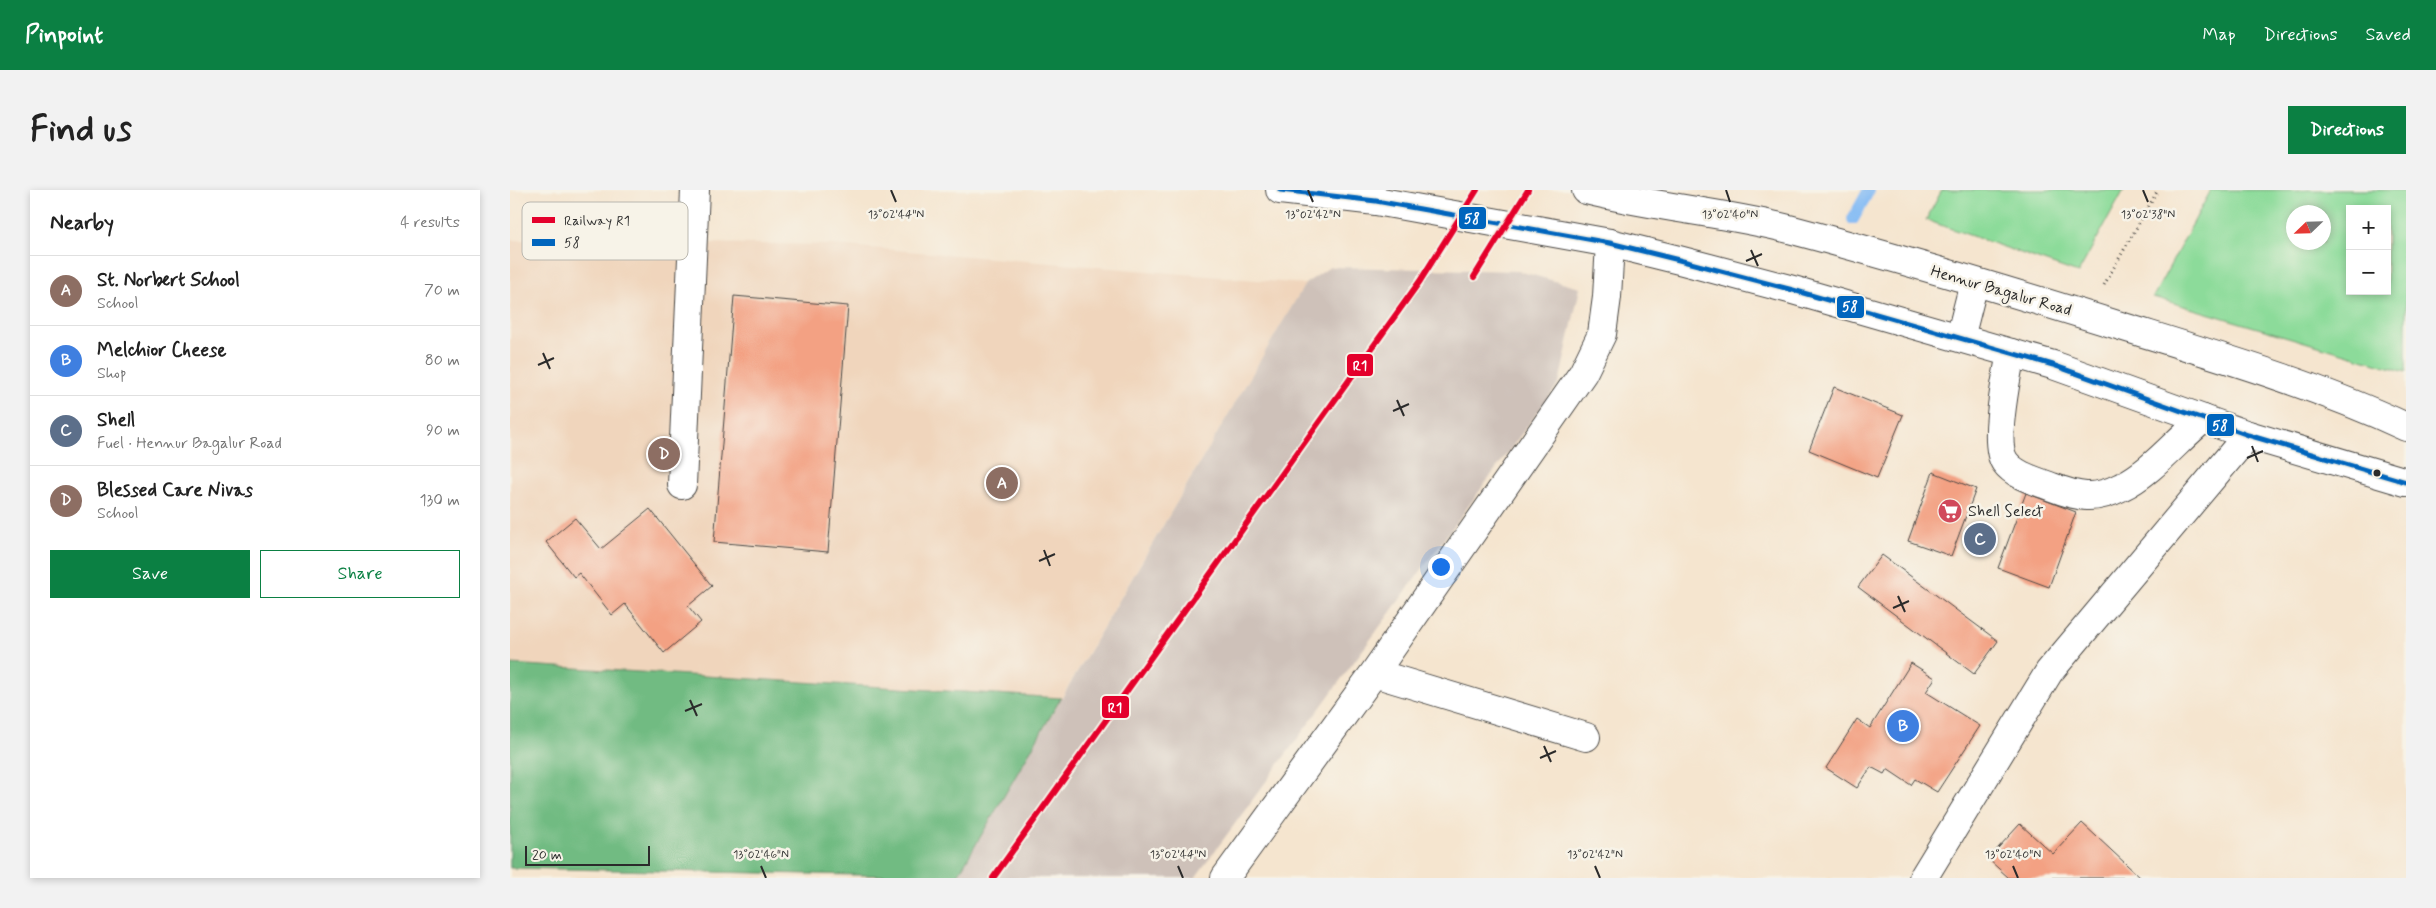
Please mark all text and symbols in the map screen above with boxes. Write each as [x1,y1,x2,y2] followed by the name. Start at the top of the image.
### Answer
[25,20,103,51] text: Pinpoint
[2203,23,2236,47] text: Map
[2264,23,2338,47] text: Directions
[2366,23,2411,47] text: Saved
[2288,106,2406,154] button: Directions
[30,107,132,153] text: Find us
[522,202,688,260] legend
[2286,205,2331,250] north arrow
[2346,205,2391,295] map controls
[2346,205,2391,250] button: +
[1458,206,1487,230] line badge: 58
[868,207,924,223] text: 13°02'44"N
[1285,207,1341,223] text: 13°02'42"N
[1702,207,1758,223] text: 13°02'40"N
[2121,207,2175,223] text: 13°02'38"N
[50,209,114,237] text: Nearby
[1464,210,1480,228] text: 58
[400,212,460,233] text: 4 results
[564,212,630,230] text: Railway R1
[564,234,580,252] text: 58
[2346,250,2391,295] button: −
[1928,261,2074,322] street label: Hennur Bagalur Road
[97,268,240,293] text: St. Norbert School
[61,280,71,301] text: A
[424,280,460,301] text: 70 m
[97,293,138,314] text: School
[1836,295,1865,319] line badge: 58
[1842,298,1858,316] text: 58
[97,338,226,363] text: Melchior Cheese
[61,350,71,371] text: B
[425,350,460,371] text: 80 m
[1346,353,1374,377] line badge: R1
[1353,357,1367,375] text: R1
[97,363,126,384] text: Shop
[97,408,135,433] text: Shell
[2206,413,2235,437] line badge: 58
[2212,417,2228,435] text: 58
[60,420,72,441] text: C
[426,420,460,441] text: 90 m
[97,433,282,454] text: Fuel · Hennur Bagalur Road
[648,435,680,473] pin: D
[986,464,1018,502] pin: A
[2372,468,2382,478] unlabelled marker
[97,478,253,503] text: Blessed Care Nivas
[60,490,72,511] text: D
[419,490,460,511] text: 130 m
[1937,498,1963,524] supermarket icon: Shell Select
[1968,501,2044,522] place label: Shell Select
[97,503,138,524] text: School
[1964,520,1996,558] pin: C
[50,550,250,598] button: Save
[260,550,460,598] button: Share
[1428,554,1454,580] your location
[1101,695,1130,719] line badge: R1
[1108,699,1122,717] text: R1
[1887,707,1919,745] pin: B
[525,843,650,866] scale bar
[532,846,562,864] text: 20 m
[733,847,789,863] text: 13°02'46"N
[1150,847,1206,863] text: 13°02'44"N
[1567,847,1623,863] text: 13°02'42"N
[1985,847,2041,863] text: 13°02'40"N

